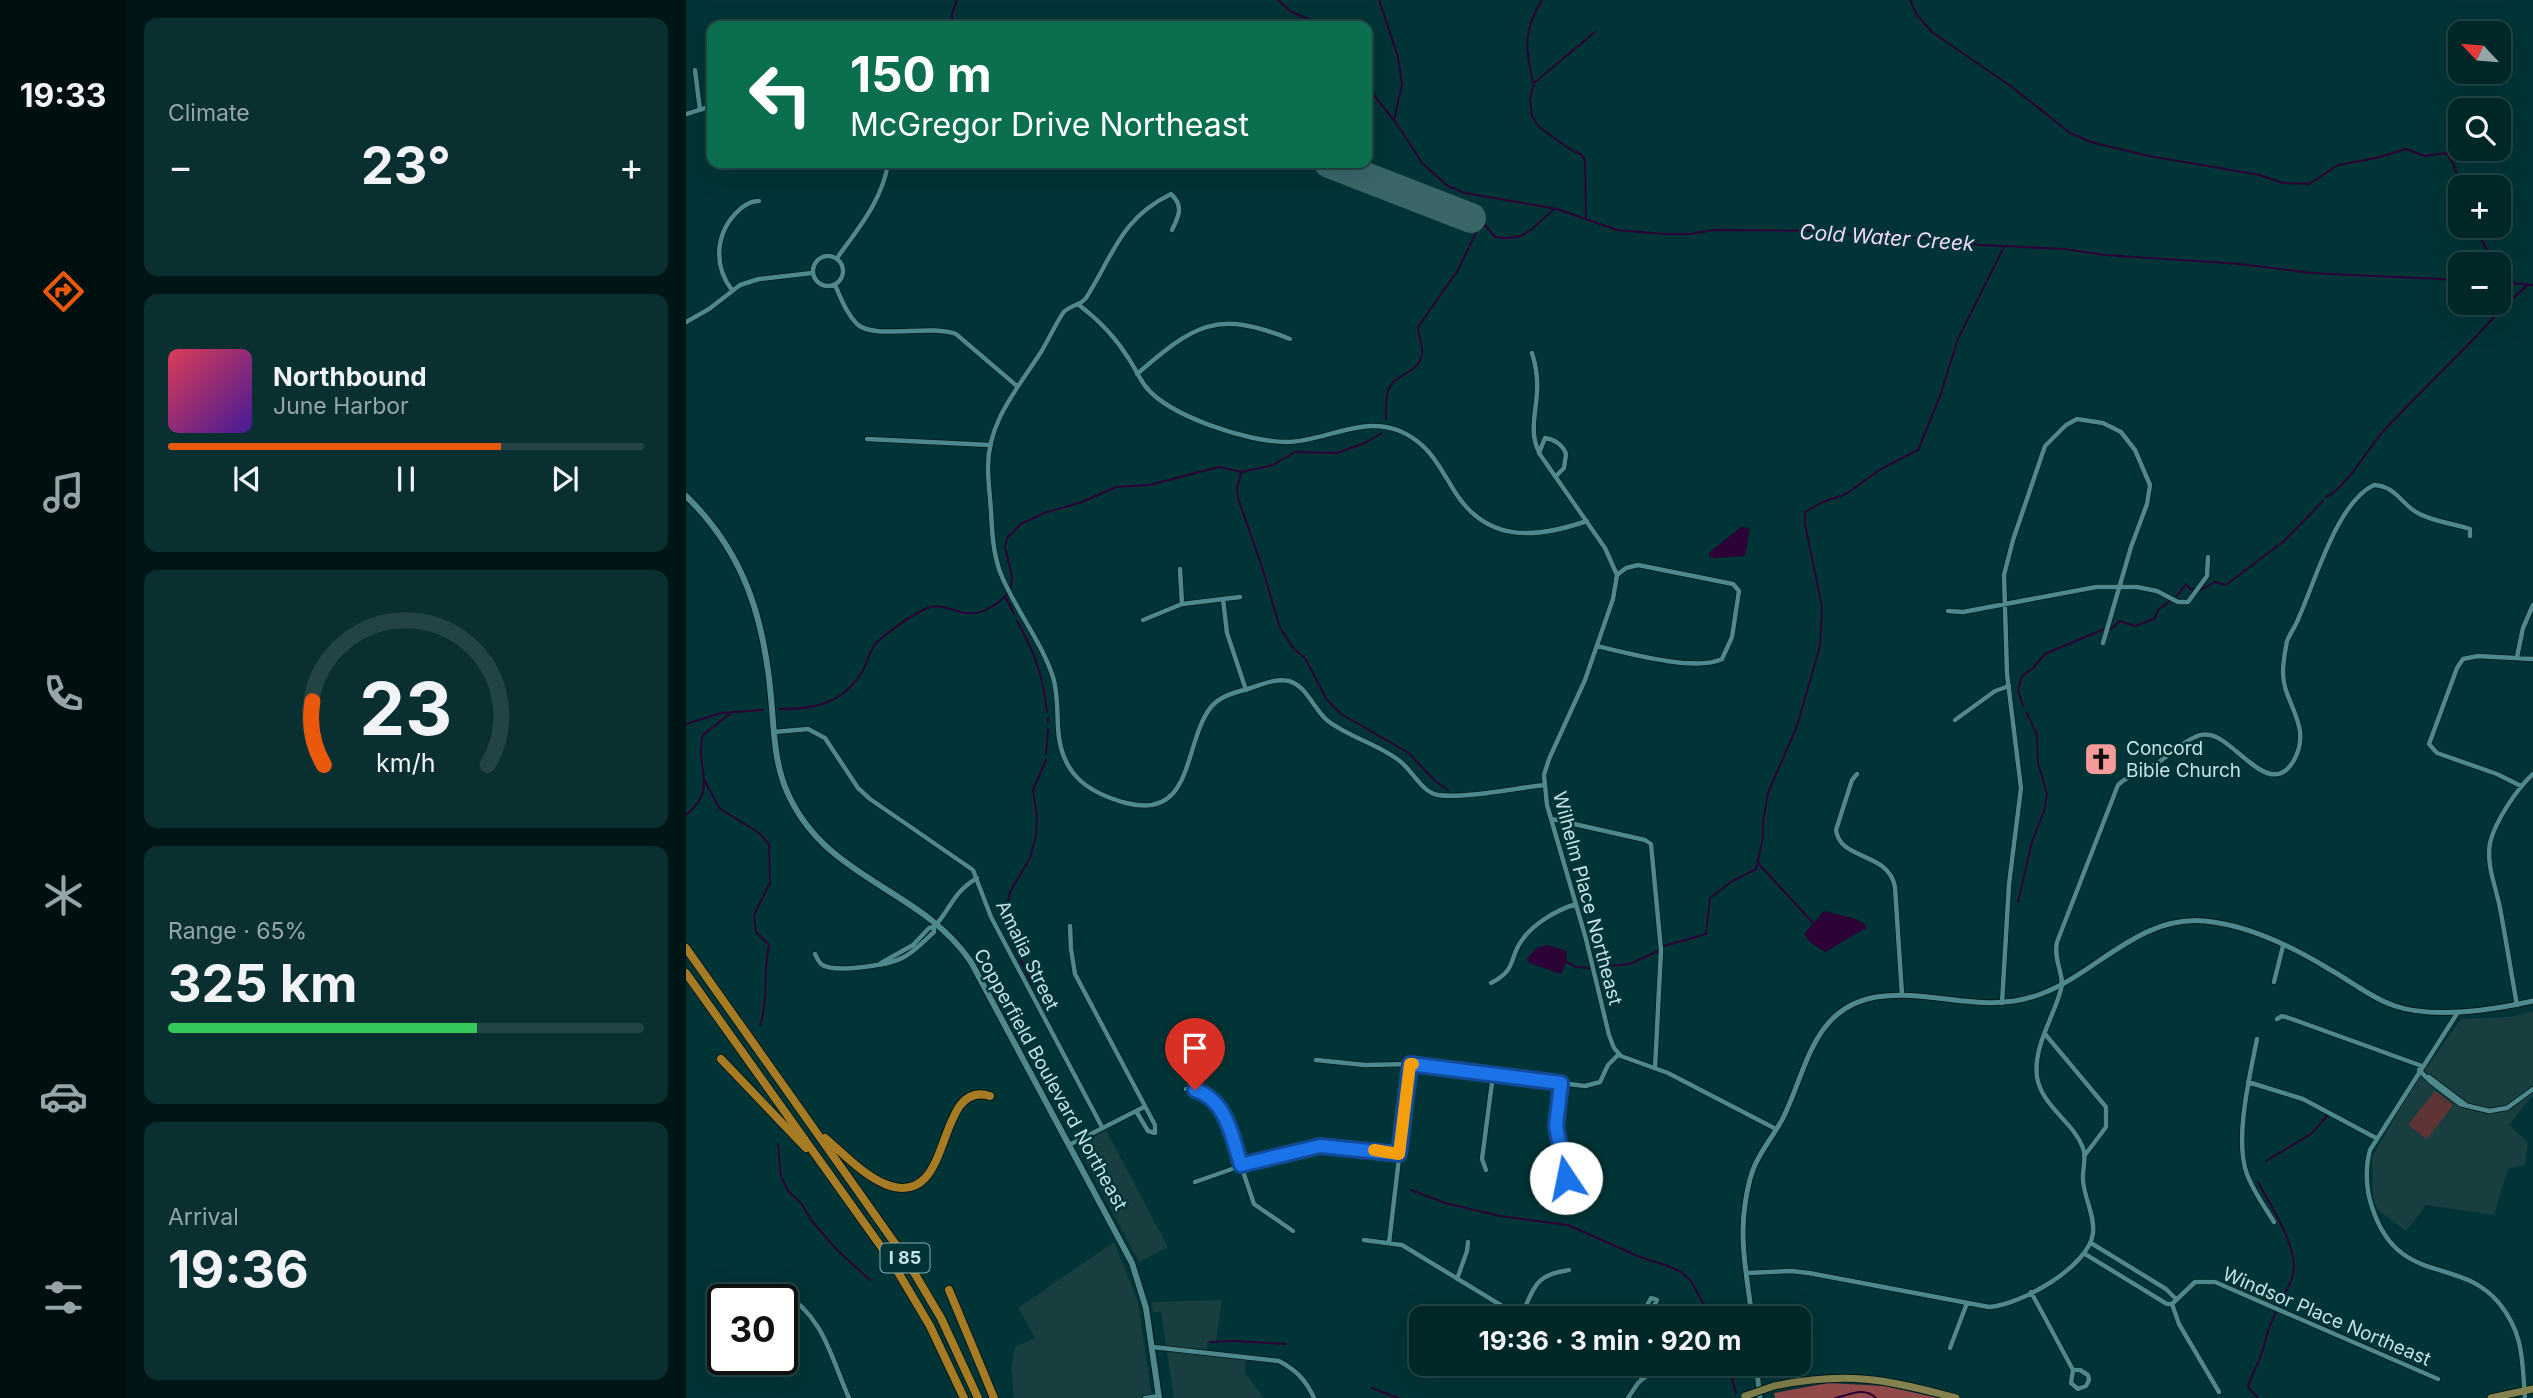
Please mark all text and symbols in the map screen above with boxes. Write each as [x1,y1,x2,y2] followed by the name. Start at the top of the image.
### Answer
[2448,21,2511,84] north arrow
[2448,21,2511,315] map controls
[850,45,992,104] text: 150 m
[735,49,826,140] icon: left
[20,76,106,115] text: 19:33
[2448,98,2511,161] button: search
[168,99,250,127] text: Climate
[850,105,1249,144] text: McGregor Drive Northeast
[361,134,451,197] text: 23°
[168,143,193,189] text: −
[619,143,644,189] text: +
[2448,175,2511,238] button: +
[1799,219,1976,256] water label: Cold Water Creek
[2448,252,2511,315] button: −
[39,267,88,316] icon: directions
[273,361,427,392] text: Northbound
[273,392,409,420] text: June Harbor
[228,460,266,498] icon: previous
[387,460,425,498] icon: pause
[546,460,584,498] icon: next
[39,468,88,517] icon: music
[360,664,452,753] text: 23
[39,669,88,718] icon: phone
[2126,737,2241,782] place label: Concord Bible Church
[2082,740,2120,778] church icon: Concord Bible Church
[376,748,436,778] text: km/h
[1548,789,1627,1008] street label: Wilhelm Place Northeast
[39,871,88,920] icon: climate
[991,897,1064,1014] street label: Amalia Street
[168,917,307,945] text: Range · 65%
[969,944,1132,1214] street label: Copperfield Boulevard Northeast
[168,952,358,1015] text: 325 km
[1165,1018,1225,1090] pin
[1176,1029,1214,1067] icon: arrive
[39,1072,88,1121] icon: car
[1529,1141,1603,1215] position arrow
[168,1203,239,1231] text: Arrival
[168,1238,309,1301] text: 19:36
[880,1244,930,1273] road number: I 85
[2219,1262,2434,1371] street label: Windsor Place Northeast
[39,1273,88,1322] icon: filters
[707,1284,798,1375] speed limit sign: 30
[1478,1325,1742,1356] text: 19:36 · 3 min · 920 m

